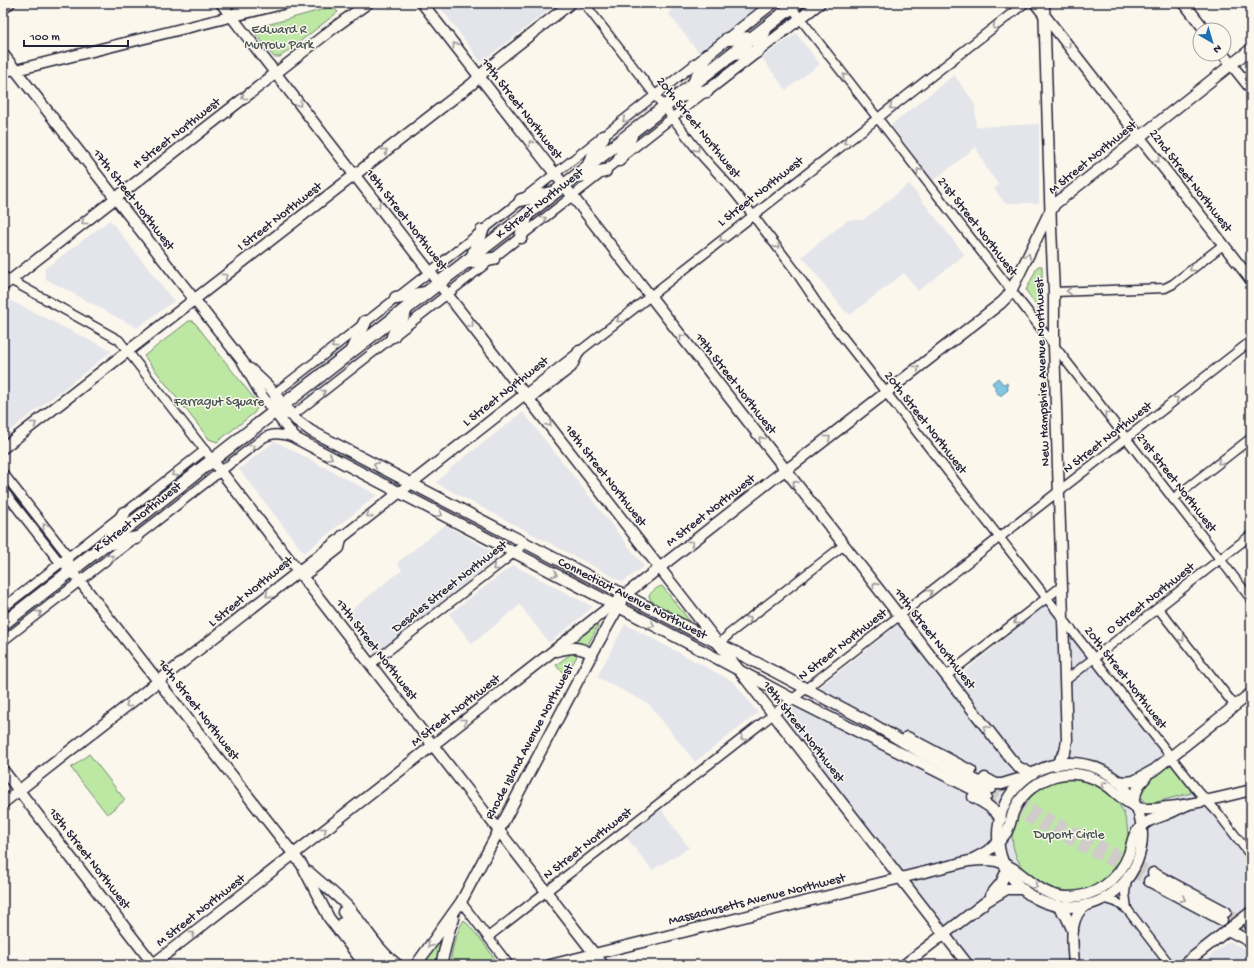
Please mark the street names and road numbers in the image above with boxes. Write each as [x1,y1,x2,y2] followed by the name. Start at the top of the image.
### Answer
[476,55,566,164] street label: 19th Street Northwest
[653,74,744,183] street label: 20th Street Northwest
[130,94,225,173] street label: H Street Northwest
[1046,117,1141,198] street label: M Street Northwest
[1145,127,1236,237] street label: 22nd Street Northwest
[88,146,178,255] street label: 17th Street Northwest
[715,153,808,230] street label: L Street Northwest
[493,164,588,243] street label: K Street Northwest
[361,166,451,275] street label: 18th Street Northwest
[934,174,1021,281] street label: 21st Street Northwest
[235,178,327,255] street label: I Street Northwest
[1032,276,1054,467] street label: New Hampshire Avenue Northwest
[690,330,780,439] street label: 19th Street Northwest
[460,353,553,430] street label: L Street Northwest
[880,369,971,479] street label: 20th Street Northwest
[1061,398,1157,477] street label: N Street Northwest
[560,422,650,531] street label: 18th Street Northwest
[1133,430,1220,537] street label: 21st Street Northwest
[663,471,760,550] street label: M Street Northwest
[91,478,186,557] street label: K Street Northwest
[389,537,512,637] street label: Desales Street Northwest
[206,552,298,631] street label: L Street Northwest
[555,555,711,644] street label: Connecticut Avenue Northwest
[1104,559,1199,638] street label: O Street Northwest
[889,585,979,694] street label: 19th Street Northwest
[331,596,421,705] street label: 17th Street Northwest
[796,605,892,684] street label: N Street Northwest
[1080,624,1171,734] street label: 20th Street Northwest
[153,656,243,765] street label: 16th Street Northwest
[483,660,578,822] street label: Rhode Island Avenue Northwest
[408,671,505,750] street label: M Street Northwest
[758,678,848,787] street label: 18th Street Northwest
[541,804,637,883] street label: N Street Northwest
[44,805,134,914] street label: 15th Street Northwest
[667,870,849,929] street label: Massachusetts Avenue Northwest
[153,871,250,950] street label: M Street Northwest

